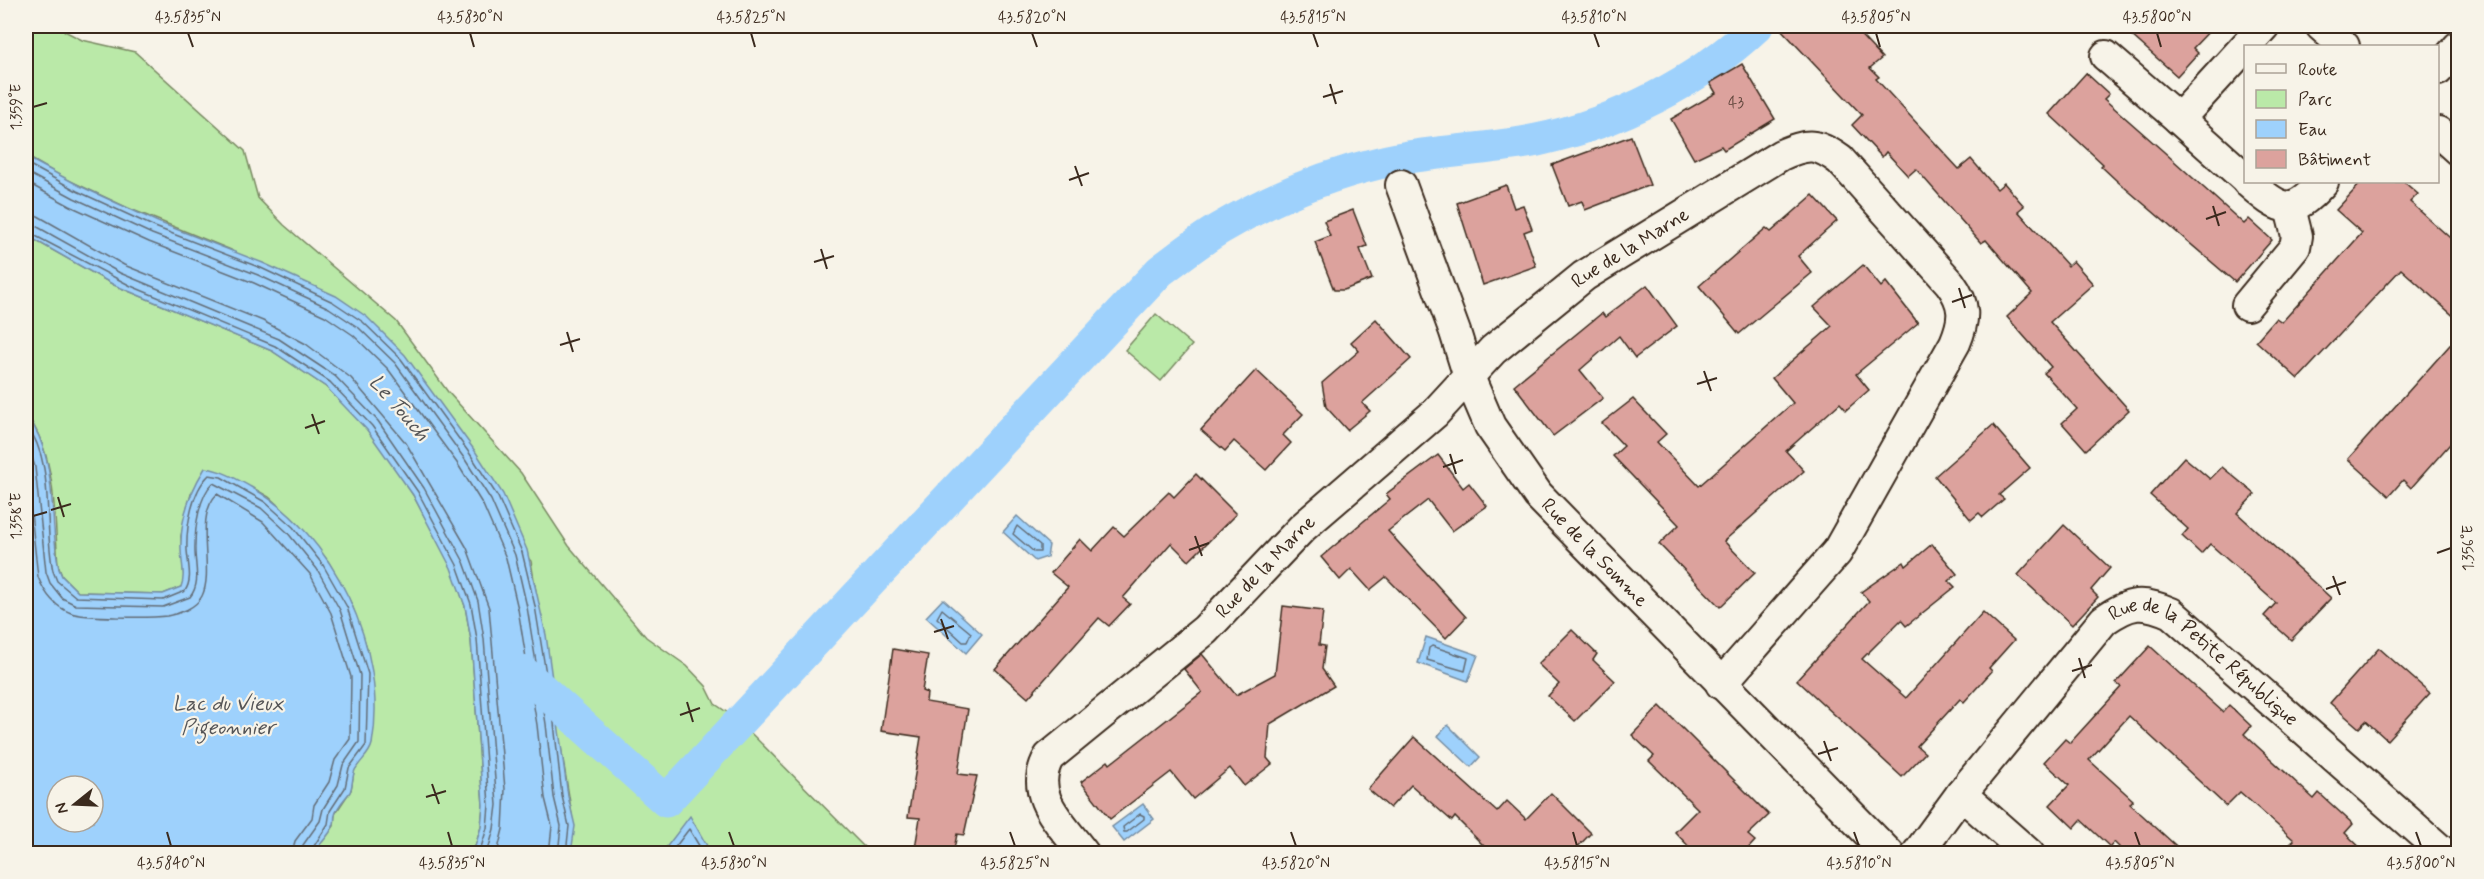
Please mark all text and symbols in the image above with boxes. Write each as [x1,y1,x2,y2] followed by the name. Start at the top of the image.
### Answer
[155,8,221,28] text: 43.5835°N
[437,8,503,28] text: 43.5830°N
[717,8,785,28] text: 43.5825°N
[998,8,1066,28] text: 43.5820°N
[1280,8,1346,28] text: 43.5815°N
[1561,8,1627,28] text: 43.5810°N
[1842,8,1910,28] text: 43.5805°N
[2123,8,2191,28] text: 43.5800°N
[2244,45,2439,183] legend
[2298,58,2337,82] text: Route
[7,83,27,130] text: 1.359°E
[2298,88,2332,112] text: Parc
[1728,92,1744,113] house number: 43
[2298,118,2327,142] text: Eau
[2298,148,2371,172] text: Bâtiment
[1565,201,1695,295] street label: Rue de la Marne
[362,369,436,448] water label: Le Touch
[7,492,27,539] text: 1.358°E
[1535,492,1654,613] street label: Rue de la Somme
[1209,508,1322,624] street label: Rue de la Marne
[2459,525,2479,571] text: 1.356°E
[2103,591,2304,732] street label: Rue de la Petite République
[172,690,285,744] water label: Lac du Vieux Pigeonnier
[45,774,105,834] north arrow
[51,800,74,816] text: N
[137,854,205,874] text: 43.5840°N
[419,854,485,874] text: 43.5835°N
[701,854,767,874] text: 43.5830°N
[981,854,1049,874] text: 43.5825°N
[1262,854,1330,874] text: 43.5820°N
[1544,854,1610,874] text: 43.5815°N
[1826,854,1892,874] text: 43.5810°N
[2106,854,2174,874] text: 43.5805°N
[2387,854,2455,874] text: 43.5800°N

